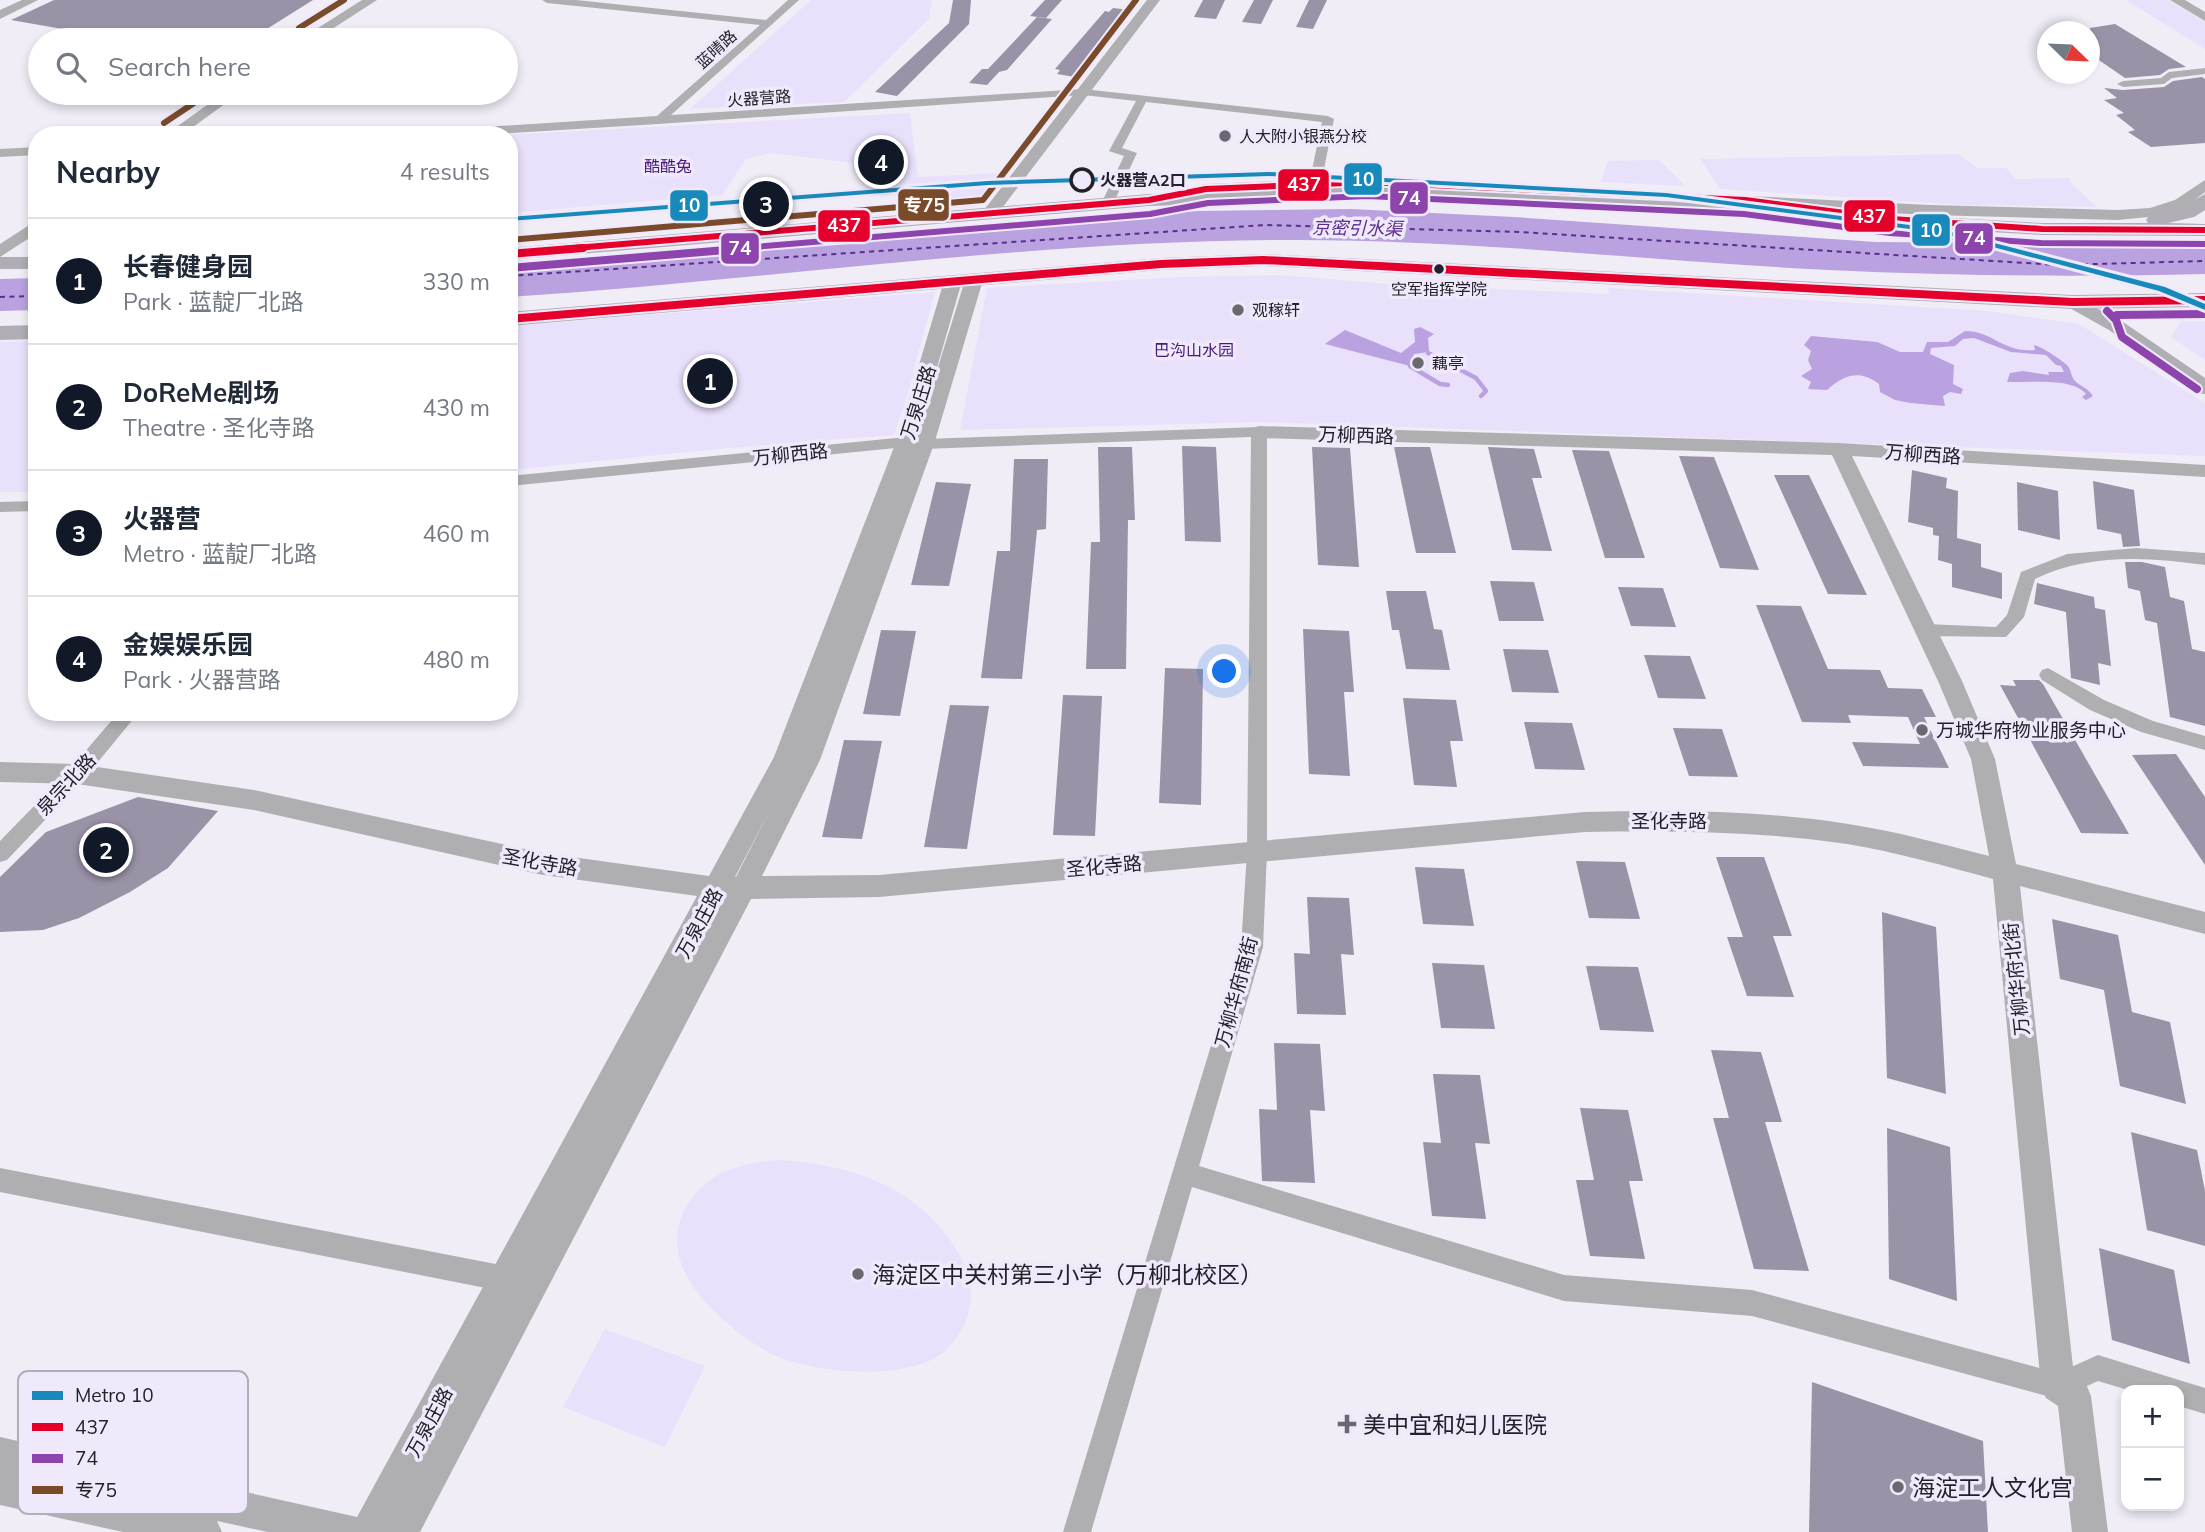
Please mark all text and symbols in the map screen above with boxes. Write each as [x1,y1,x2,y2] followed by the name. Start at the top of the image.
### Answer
[2037,21,2100,84] north arrow
[691,26,741,72] street label: 蓝晴路
[28,28,518,105] search box
[52,48,90,86] icon: search
[108,50,251,83] text: Search here
[726,86,792,110] street label: 火器营路
[1239,126,1367,146] place label: 人大附小银燕分校
[1217,128,1233,144] marker: 人大附小银燕分校
[858,136,904,188] pin: 4
[56,153,160,191] text: Nearby
[644,156,692,176] park label: 酷酷兔
[400,157,490,186] text: 4 results
[1343,162,1383,196] line badge: 10
[1352,167,1374,191] text: 10
[1070,168,1094,192] marker: 火器营A2口
[1277,168,1330,202] line badge: 437
[1100,170,1186,190] place label: 火器营A2口
[1287,172,1321,196] text: 437
[743,178,789,230] pin: 3
[1389,181,1429,215] line badge: 74
[1398,186,1421,210] text: 74
[897,188,950,222] line badge: 专75
[669,189,709,222] line badge: 10
[678,193,700,217] text: 10
[903,193,945,217] text: 专75
[1843,199,1896,233] line badge: 437
[1852,204,1886,228] text: 437
[817,209,871,243] line badge: 437
[827,213,861,237] text: 437
[1911,213,1951,247] line badge: 10
[1312,216,1405,240] water label: 京密引水渠
[1920,218,1942,242] text: 10
[1954,222,1994,255] line badge: 74
[1963,226,1986,250] text: 74
[720,232,760,265] line badge: 74
[729,236,752,260] text: 74
[123,250,253,283] text: 长春健身园
[1432,262,1446,276] marker: 空军指挥学院
[72,267,86,296] text: 1
[422,267,490,296] text: 330 m
[1391,279,1487,299] place label: 空军指挥学院
[123,287,304,316] text: Park · 蓝靛厂北路
[1252,300,1300,320] place label: 观稼轩
[1230,302,1246,318] marker: 观稼轩
[1154,340,1234,360] park label: 巴沟山水园
[1432,353,1464,373] place label: 藕亭
[687,355,733,407] pin: 1
[1410,355,1426,371] marker: 藕亭
[895,362,941,442] street label: 万泉庄路
[123,376,279,409] text: DoReMe剧场
[72,393,86,422] text: 2
[422,393,490,422] text: 430 m
[123,413,315,442] text: Theatre · 圣化寺路
[1318,422,1394,448] street label: 万柳西路
[751,438,829,470] street label: 万柳西路
[1884,439,1962,469] street label: 万柳西路
[123,502,201,535] text: 火器营
[72,519,86,548] text: 3
[422,519,490,548] text: 460 m
[123,539,317,568] text: Metro · 蓝靛厂北路
[123,628,253,661] text: 金娱娱乐园
[72,645,86,674] text: 4
[422,645,490,674] text: 480 m
[1207,654,1241,688] your location
[123,665,281,694] text: Park · 火器营路
[1936,718,2126,742] place label: 万城华府物业服务中心
[1914,722,1930,738] marker: 万城华府物业服务中心
[31,748,101,820] street label: 泉宗北路
[1631,809,1707,833] street label: 圣化寺路
[83,824,129,876] pin: 2
[500,844,580,880] street label: 圣化寺路
[1065,851,1143,881] street label: 圣化寺路
[671,884,727,962] street label: 万泉庄路
[1998,921,2034,1037] street label: 万柳华府北街
[1210,934,1262,1050] street label: 万柳华府南街
[872,1260,1263,1289] place label: 海淀区中关村第三小学（万柳北校区）
[850,1266,866,1282] marker: 海淀区中关村第三小学（万柳北校区）
[18,1371,248,1514] legend
[75,1383,154,1407] text: Metro 10
[401,1383,457,1461] street label: 万泉庄路
[2121,1385,2184,1511] map controls
[2121,1385,2184,1448] button: +
[1363,1410,1547,1439] place label: 美中宜和妇儿医院
[1337,1414,1357,1434] marker: 美中宜和妇儿医院
[75,1415,109,1439] text: 437
[75,1446,98,1470] text: 74
[2121,1448,2184,1511] button: −
[1912,1473,2073,1502] place label: 海淀工人文化宫
[75,1478,117,1502] text: 专75
[1890,1479,1906,1495] marker: 海淀工人文化宫

